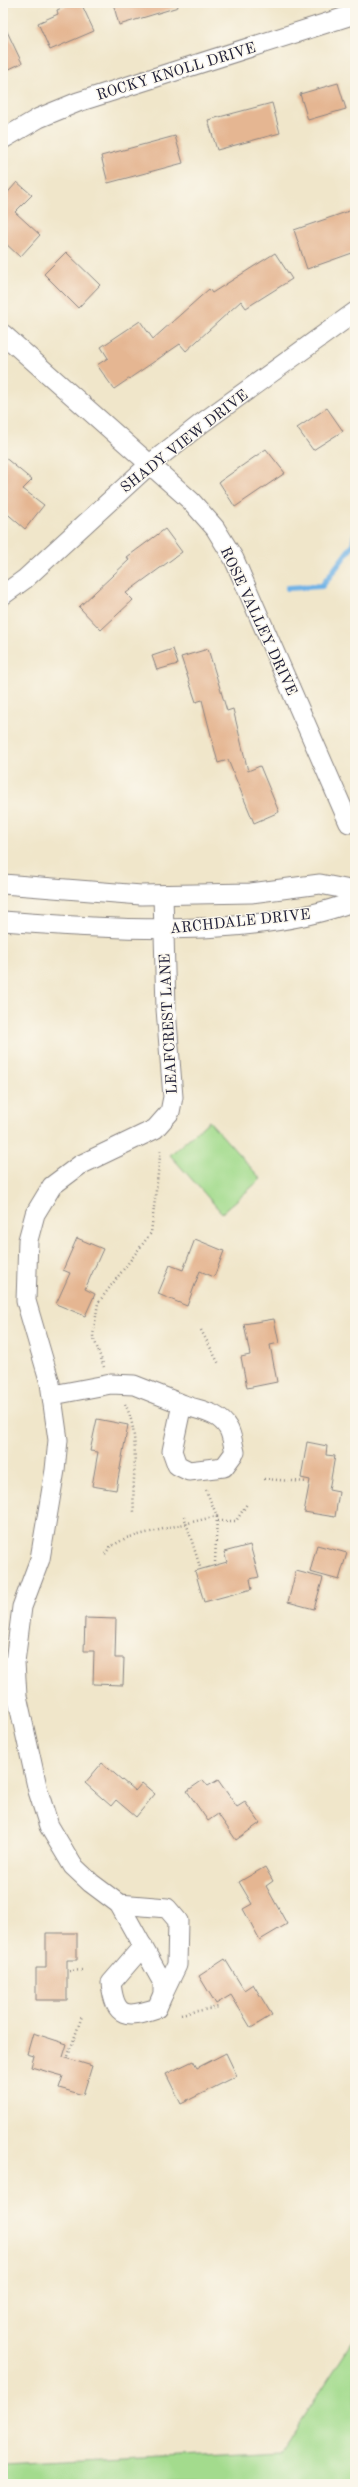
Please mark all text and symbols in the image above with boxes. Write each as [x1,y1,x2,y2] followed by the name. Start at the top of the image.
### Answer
[95,41,258,104] street label: ROCKY KNOLL DRIVE
[118,388,251,496] street label: SHADY VIEW DRIVE
[217,545,299,698] street label: ROSE VALLEY DRIVE
[169,908,311,937] street label: ARCHDALE DRIVE
[158,953,181,1095] street label: LEAFCREST LANE

